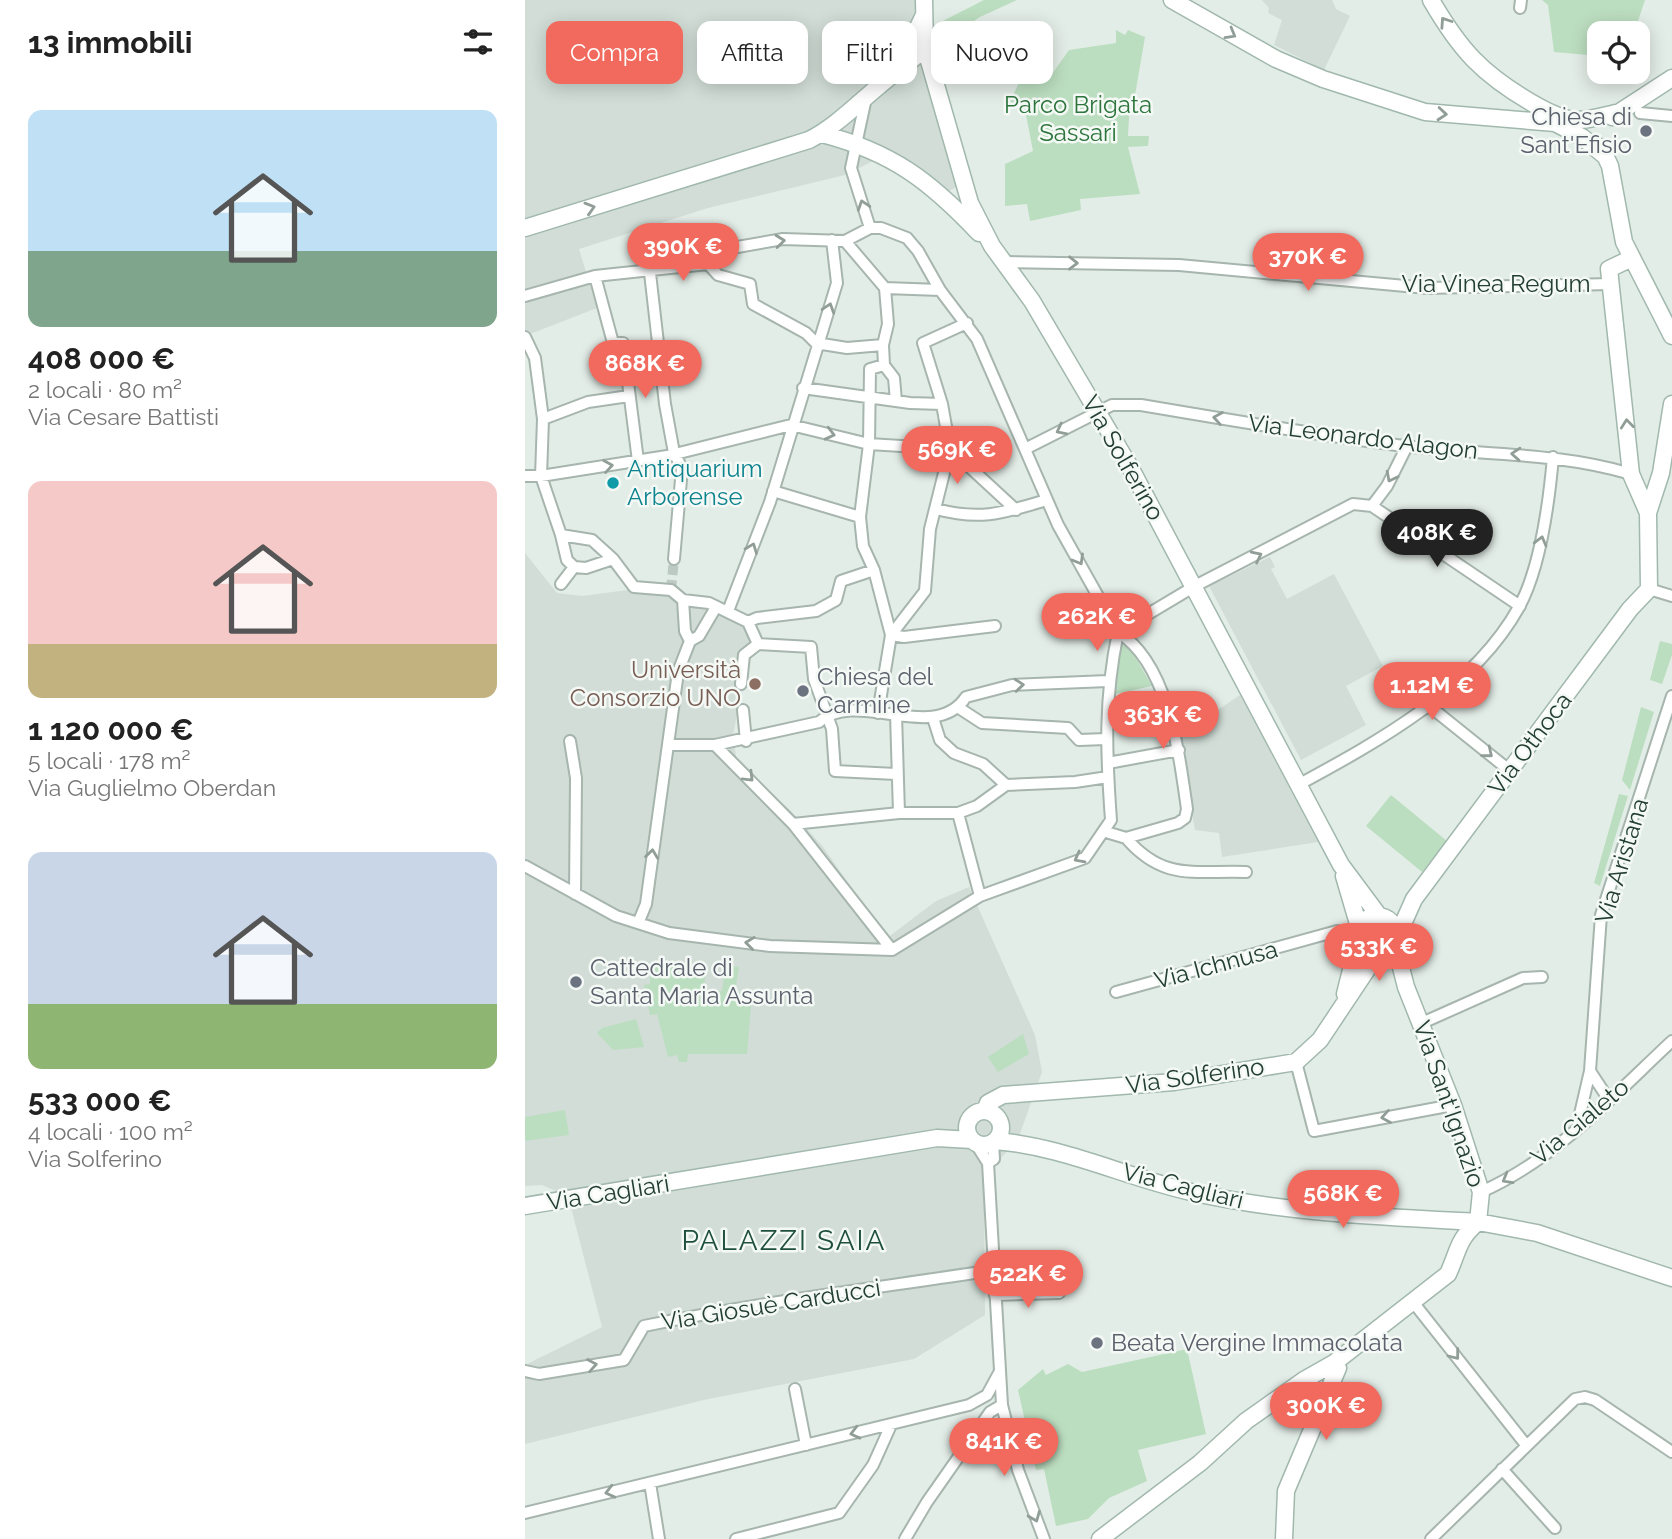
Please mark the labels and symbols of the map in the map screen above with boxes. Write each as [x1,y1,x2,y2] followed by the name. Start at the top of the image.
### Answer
[1440,17,1453,30] one-way arrow
[1224,26,1236,39] one-way arrow
[1004,90,1152,147] park label: Parco Brigata Sassari
[1520,102,1632,159] place label: Chiesa di Sant'Efisio
[1437,106,1448,121] one-way arrow
[1638,123,1654,139] marker: Chiesa di Sant'Efisio
[857,199,871,212] one-way arrow
[583,202,596,216] one-way arrow
[626,224,740,283] pin: 390K €
[774,233,786,248] one-way arrow
[1251,233,1365,293] pin: 370K €
[1068,255,1079,271] one-way arrow
[1401,269,1591,298] street label: Via Vinea Regum
[821,302,836,314] one-way arrow
[588,340,702,400] pin: 868K €
[1076,390,1171,525] street label: Via Solferino
[1246,408,1480,465] street label: Via Leonardo Alagon
[1212,411,1224,426] one-way arrow
[1619,418,1634,430] one-way arrow
[1056,422,1068,436] one-way arrow
[824,426,836,441] one-way arrow
[900,426,1014,486] pin: 569K €
[1510,447,1521,462] one-way arrow
[627,454,762,511] place label: Antiquarium Arborense
[602,458,614,473] one-way arrow
[1386,470,1399,483] one-way arrow
[605,475,621,491] marker: Antiquarium Arborense
[1380,510,1494,569] pin: 408K €
[1532,535,1547,547] one-way arrow
[744,542,758,554] one-way arrow
[1250,550,1262,564] one-way arrow
[1071,553,1084,565] one-way arrow
[1040,594,1154,653] pin: 262K €
[570,655,741,712] place label: Università Consorzio UNO
[817,662,934,719] place label: Chiesa del Carmine
[1367,662,1497,722] pin: 1.12M €
[747,676,763,692] marker: Università Consorzio UNO
[1014,678,1025,693] one-way arrow
[795,683,811,699] marker: Chiesa del Carmine
[1482,687,1578,801] street label: Via Othoca
[1106,692,1220,751] pin: 363K €
[1480,744,1492,757] one-way arrow
[741,769,754,782] one-way arrow
[1589,795,1654,927] street label: Via Aristana
[644,849,659,860] one-way arrow
[1074,850,1086,864] one-way arrow
[1322,923,1436,983] pin: 533K €
[1151,934,1281,995] street label: Via Ichnusa
[744,936,756,951] one-way arrow
[590,953,813,1010] place label: Cattedrale di Santa Maria Assunta
[568,974,584,990] marker: Cattedrale di Santa Maria Assunta
[1407,1017,1492,1191] street label: Via Sant'Ignazio
[1124,1051,1266,1100] street label: Via Solferino
[1525,1072,1635,1171] street label: Via Gialeto
[1380,1109,1392,1124] one-way arrow
[1120,1156,1247,1215] street label: Via Cagliari
[545,1169,671,1216] street label: Via Cagliari
[1286,1170,1400,1230] pin: 568K €
[1502,1171,1515,1184] one-way arrow
[682,1224,886,1257] district label: PALAZZI SAIA
[971,1250,1085,1310] pin: 522K €
[659,1273,883,1336] street label: Via Giosuè Carducci
[1111,1328,1403,1357] place label: Beata Vergine Immacolata
[1089,1335,1105,1351] marker: Beata Vergine Immacolata
[1447,1347,1459,1360] one-way arrow
[586,1358,598,1373] one-way arrow
[1269,1382,1383,1442] pin: 300K €
[947,1418,1061,1478] pin: 841K €
[849,1425,861,1439] one-way arrow
[604,1484,616,1499] one-way arrow
[1027,1510,1041,1522] one-way arrow

